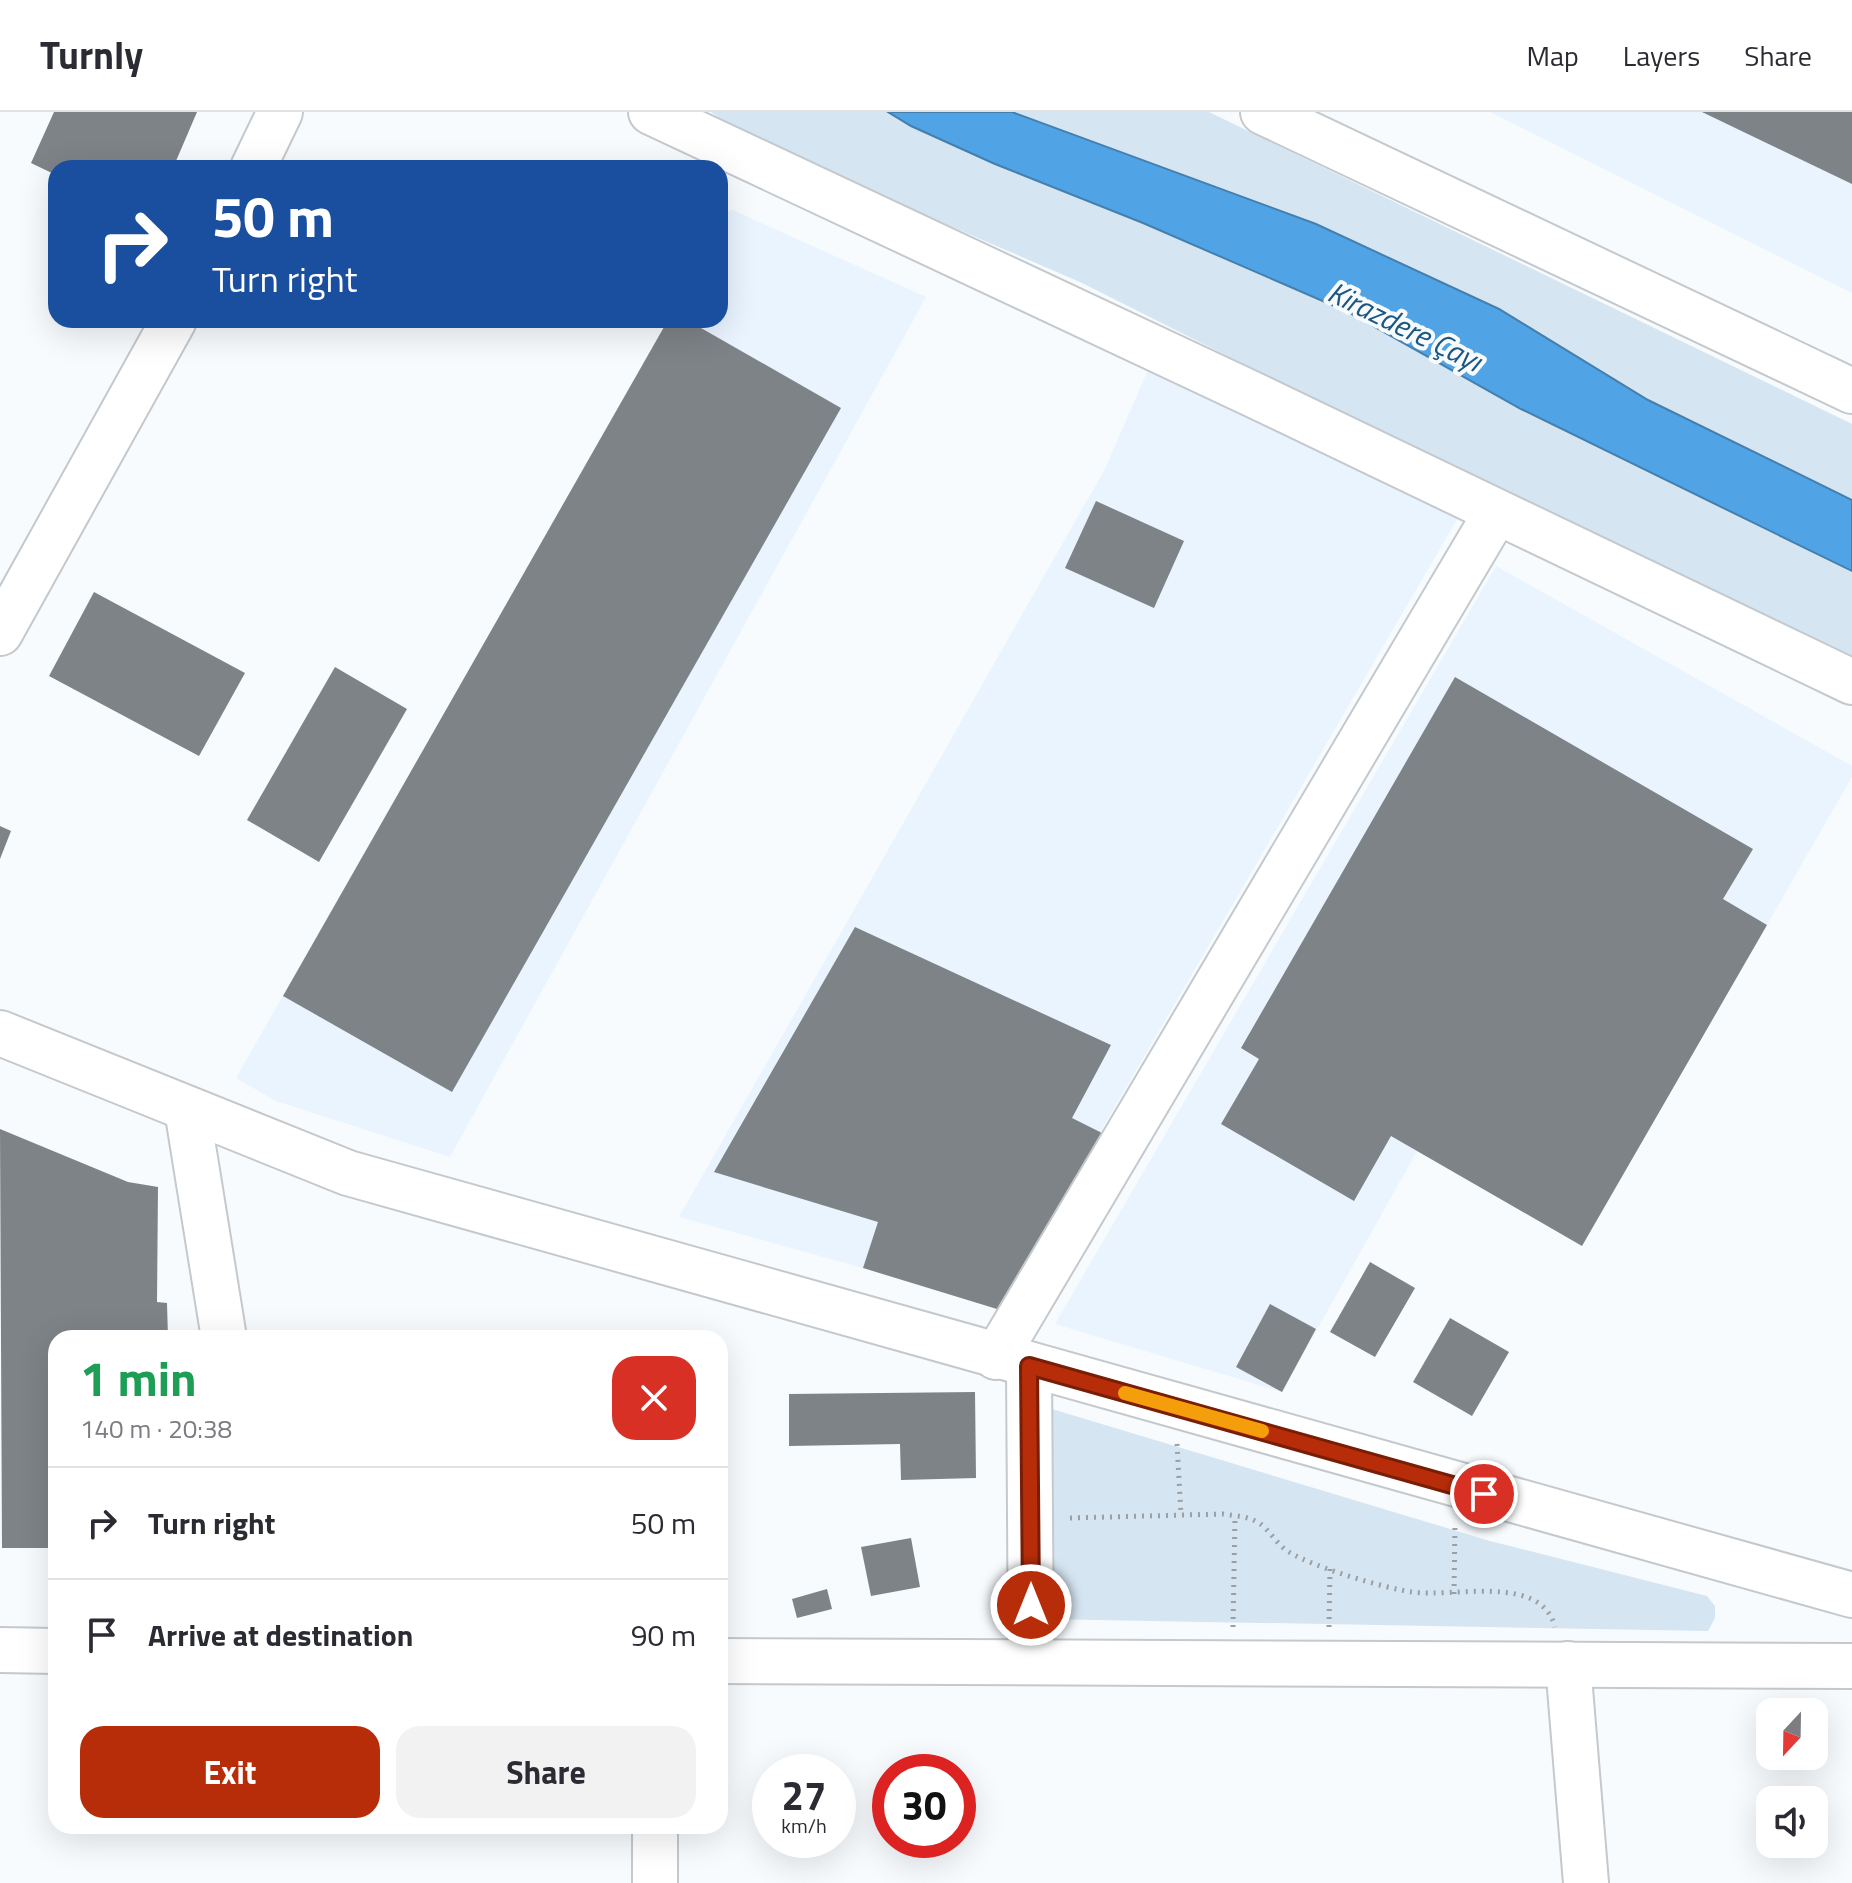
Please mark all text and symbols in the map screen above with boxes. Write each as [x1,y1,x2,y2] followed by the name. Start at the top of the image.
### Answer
[40,26,143,84] text: Turnly
[1526,34,1579,77] text: Map
[1623,34,1700,77] text: Layers
[1744,34,1812,77] text: Share
[212,174,334,259] text: 50 m
[80,192,184,296] icon: right
[212,251,357,306] text: Turn right
[1320,269,1491,384] water label: Kirazdere Çayı
[80,1342,197,1415] text: 1 min
[612,1356,696,1440] button: close
[80,1409,232,1448] text: 140 m · 20:38
[1450,1460,1518,1528] pin
[1462,1472,1506,1516] icon: arrive
[148,1500,276,1546] text: Turn right
[631,1500,696,1546] text: 50 m
[80,1501,124,1545] icon: right
[989,1563,1073,1647] position arrow
[148,1612,413,1658] text: Arrive at destination
[631,1612,696,1658] text: 90 m
[80,1613,124,1657] icon: arrive
[1756,1698,1828,1770] north arrow
[1756,1698,1828,1858] map controls
[80,1726,380,1818] button: Exit
[396,1726,696,1818] button: Share
[872,1754,976,1858] speed limit sign: 30
[782,1765,826,1826] text: 27
[1756,1786,1828,1858] button: sound
[781,1810,827,1841] text: km/h

